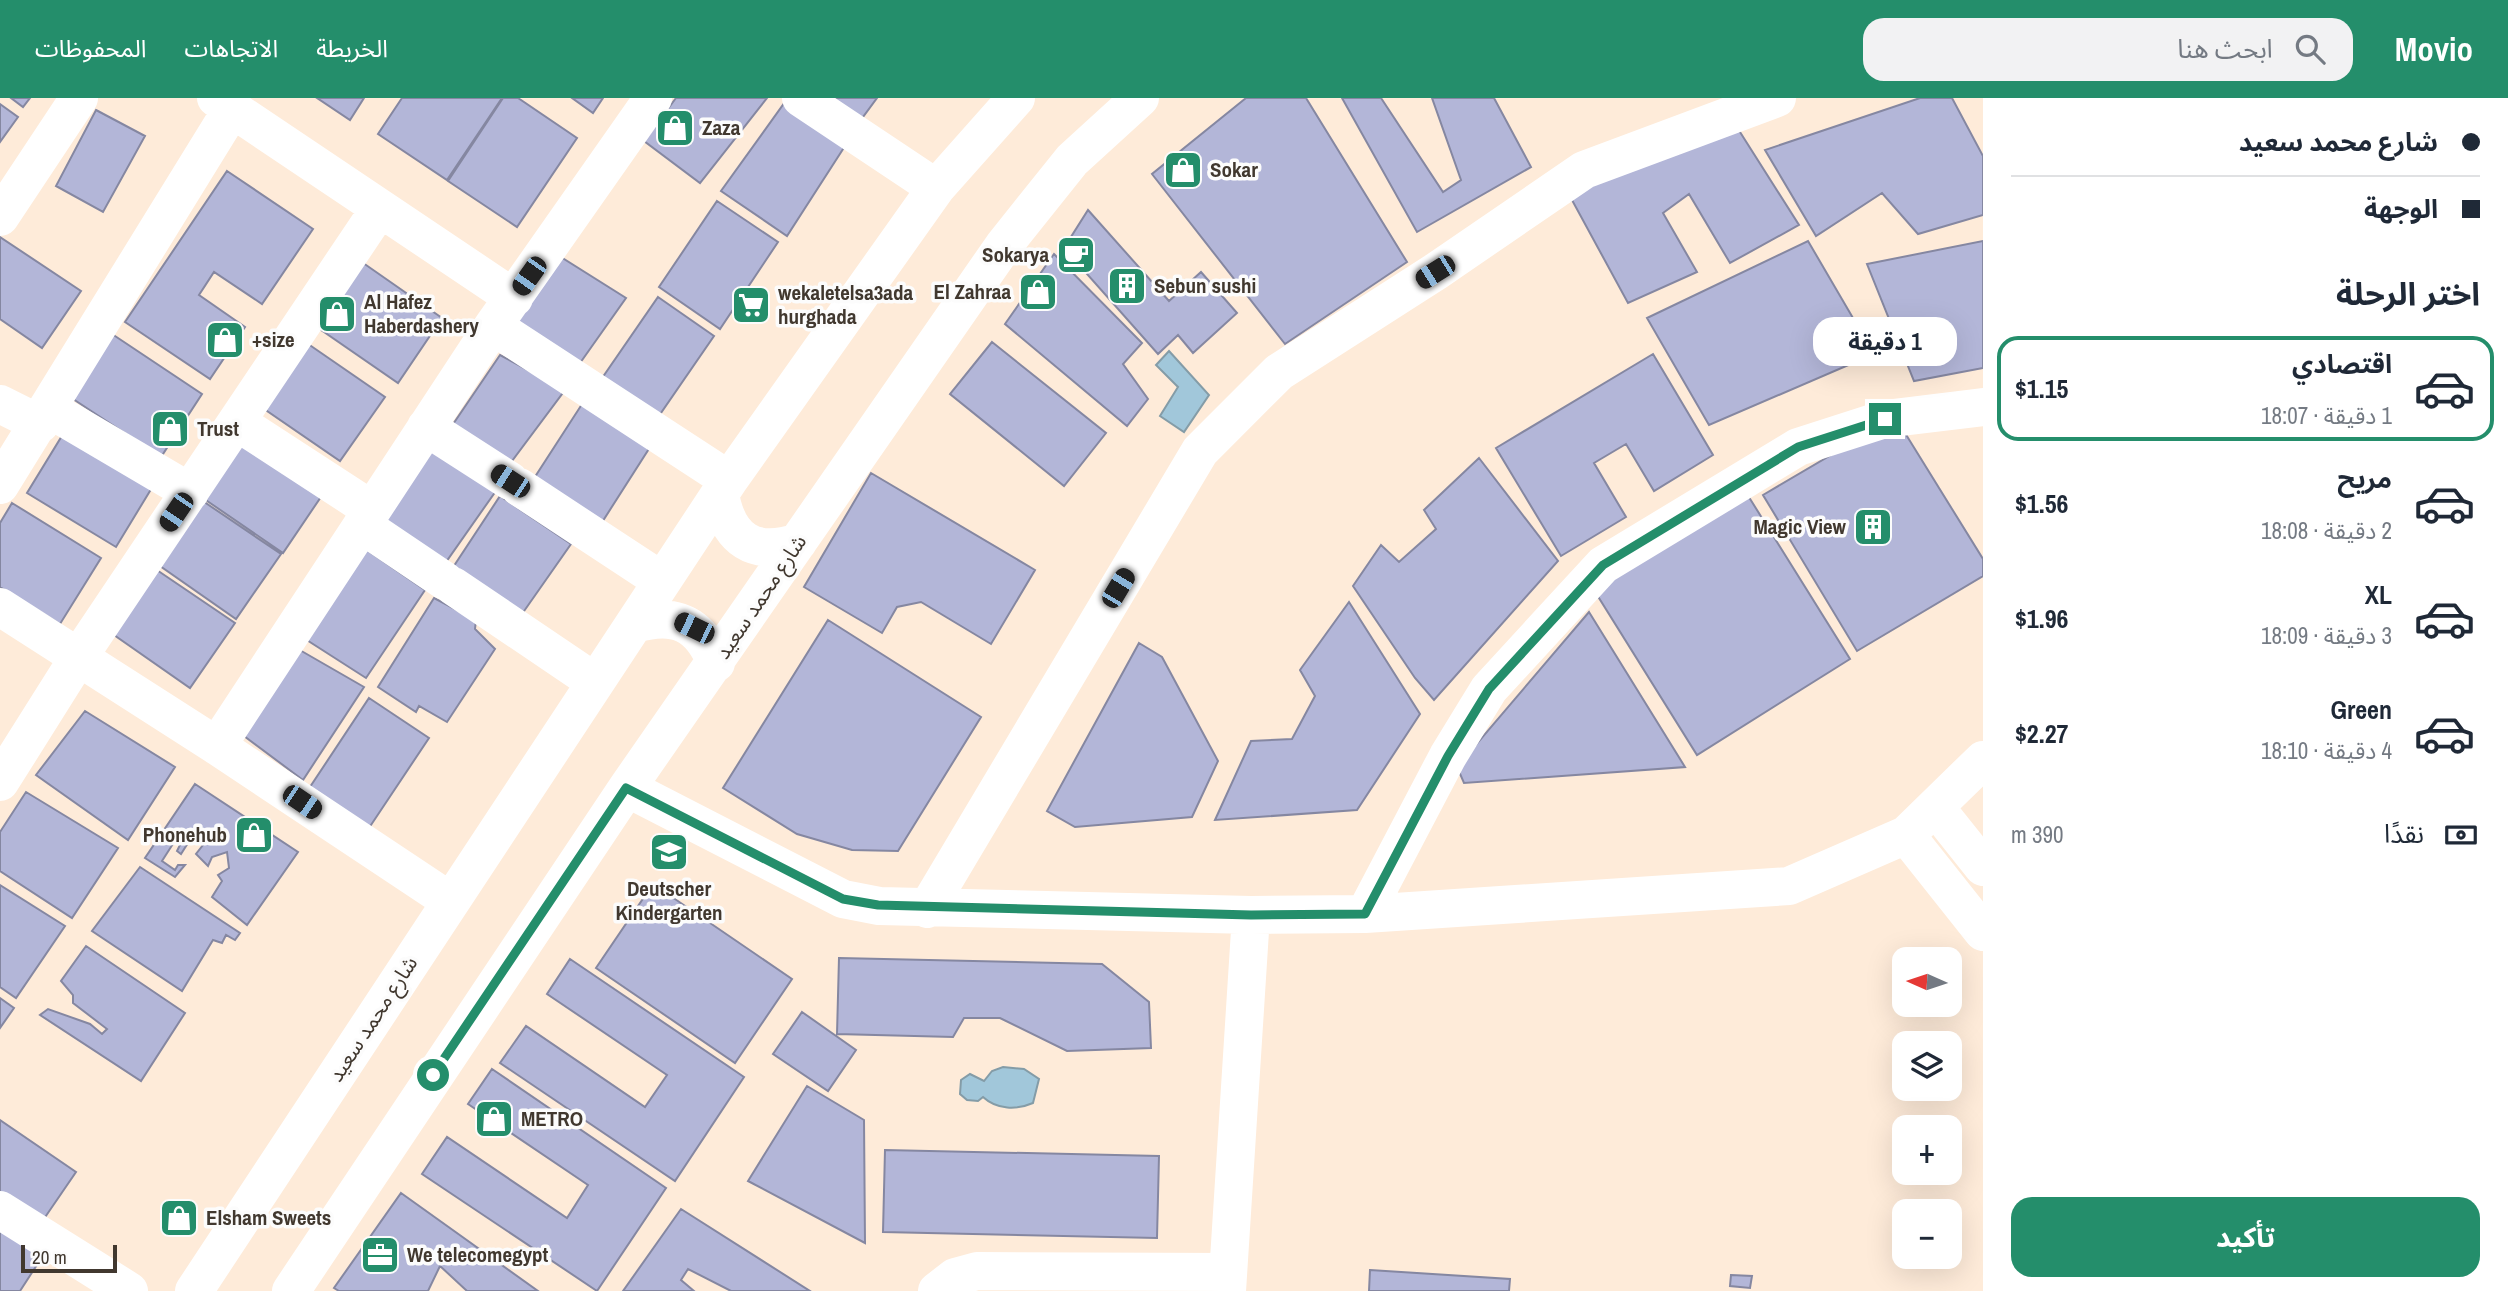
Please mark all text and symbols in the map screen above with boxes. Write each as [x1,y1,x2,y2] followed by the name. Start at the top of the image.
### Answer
[1863,18,2353,81] search box
[2395,27,2473,71] text: Movio
[2291,30,2329,68] icon: search
[2177,31,2273,66] text: ابحث هنا
[35,32,146,64] text: المحفوظات
[184,32,278,64] text: الاتجاهات
[316,32,388,64] text: الخريطة
[654,107,696,149] shop icon: Zaza
[702,113,741,142] place label: Zaza
[2239,124,2438,159] text: شارع محمد سعيد
[1162,149,1204,191] shop icon: Sokar
[1210,155,1258,184] place label: Sokar
[2364,191,2438,226] text: الوجهة
[1055,234,1097,276] cafe icon: Sokarya
[982,240,1049,269] place label: Sokarya
[1412,252,1459,292] car
[509,253,550,299] car
[1106,265,1148,307] building icon: Sebun sushi
[1017,271,1059,313] shop icon: El Zahraa
[1154,271,1256,300] place label: Sebun sushi
[2336,272,2480,315] text: اختر الرحلة
[933,277,1011,306] place label: El Zahraa
[778,278,913,331] place label: wekaletelsa3ada hurghada
[730,284,772,326] supermarket icon: wekaletelsa3ada hurghada
[364,287,479,340] place label: Al Hafez Haberdashery
[316,293,358,335] shop icon: Al Hafez Haberdashery
[1813,317,1957,366] callout: 1 دقيقة
[204,319,246,361] shop icon: +size
[252,325,295,354] place label: +size
[1848,326,1922,357] text: 1 دقيقة
[2292,346,2392,381] text: اقتصادي
[2413,357,2476,420] icon: car
[2015,371,2068,406] text: $1.15
[2261,400,2392,431] text: 1 دقيقة · 18:07
[1869,403,1901,435] route end
[149,408,191,450] shop icon: Trust
[197,414,239,443] place label: Trust
[487,461,534,501] car
[2337,461,2392,496] text: مريح
[2413,472,2476,535] icon: car
[2015,486,2068,521] text: $1.56
[156,489,197,535] car
[1852,506,1894,548] building icon: Magic View
[1753,512,1847,541] place label: Magic View
[2261,515,2392,546] text: 2 دقيقة · 18:08
[708,529,814,665] street label: شارع محمد سعيد
[1099,565,1138,611] car
[2365,577,2392,612] text: XL
[2413,587,2476,650] icon: car
[2015,601,2068,636] text: $1.96
[671,609,718,647] car
[2261,620,2392,651] text: 3 دقيقة · 18:09
[2330,692,2392,727] text: Green
[2413,702,2476,765] icon: car
[2015,716,2068,751] text: $2.27
[2261,735,2392,766] text: 4 دقيقة · 18:10
[279,782,326,822] car
[233,814,275,856] shop icon: Phonehub
[2384,816,2424,851] text: نقدًا
[2442,816,2480,854] icon: cash
[2011,819,2063,850] text: 390 m
[143,820,227,849] place label: Phonehub
[648,831,690,873] school or university icon: Deutscher Kindergarten
[615,874,723,927] place label: Deutscher Kindergarten
[1892,947,1962,1017] north arrow
[1892,947,1962,1269] map controls
[321,950,425,1088] street label: شارع محمد سعيد
[1892,1031,1962,1101] button: layers
[417,1059,449,1091] route start
[473,1098,515,1140] shop icon: METRO
[521,1104,583,1133] place label: METRO
[1892,1115,1962,1185] button: +
[158,1197,200,1239] shop icon: Elsham Sweets
[2011,1197,2480,1277] button: تأكيد
[1892,1199,1962,1269] button: −
[206,1203,331,1232] place label: Elsham Sweets
[359,1234,401,1276] office icon: We telecomegypt
[407,1240,549,1269] place label: We telecomegypt
[21,1242,117,1274] scale bar
[32,1244,67,1270] text: 20 m

